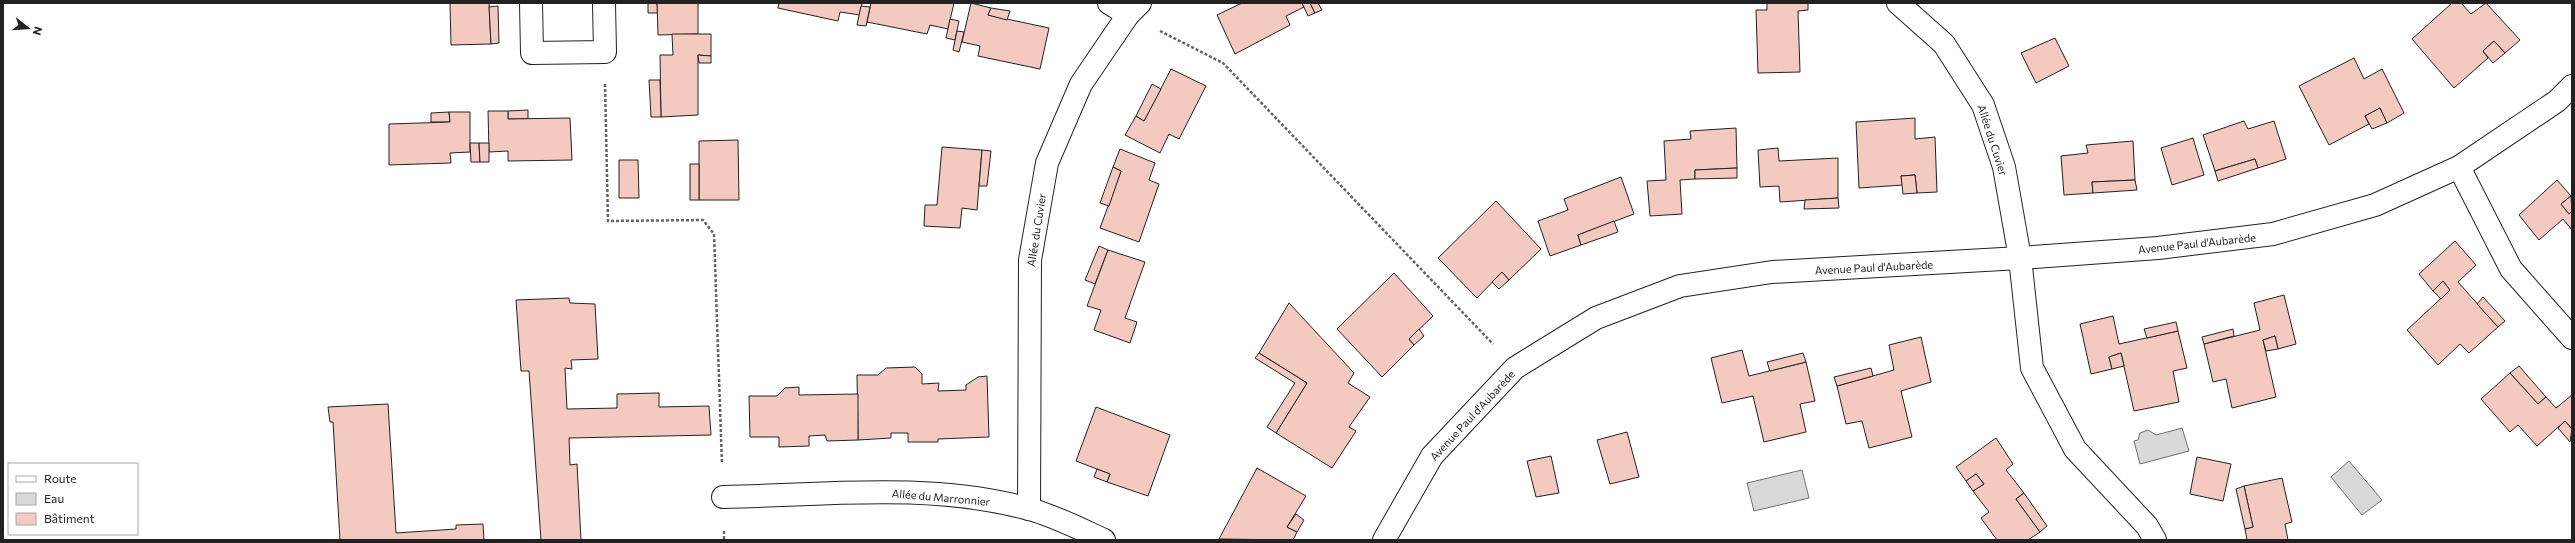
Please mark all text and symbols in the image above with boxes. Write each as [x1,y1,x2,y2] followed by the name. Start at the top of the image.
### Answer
[8,8,48,48] north arrow
[31,25,45,37] text: N
[1975,103,2011,178] street label: Allée du Cuvier
[1024,192,1048,267] street label: Allée du Cuvier
[2137,230,2257,256] street label: Avenue Paul d'Aubarède
[1814,257,1934,277] street label: Avenue Paul d'Aubarède
[1427,367,1517,463] street label: Avenue Paul d'Aubarède
[8,463,138,535] legend
[44,471,77,485] text: Route
[891,486,991,508] street label: Allée du Marronnier
[44,491,64,505] text: Eau
[44,511,95,525] text: Bâtiment

